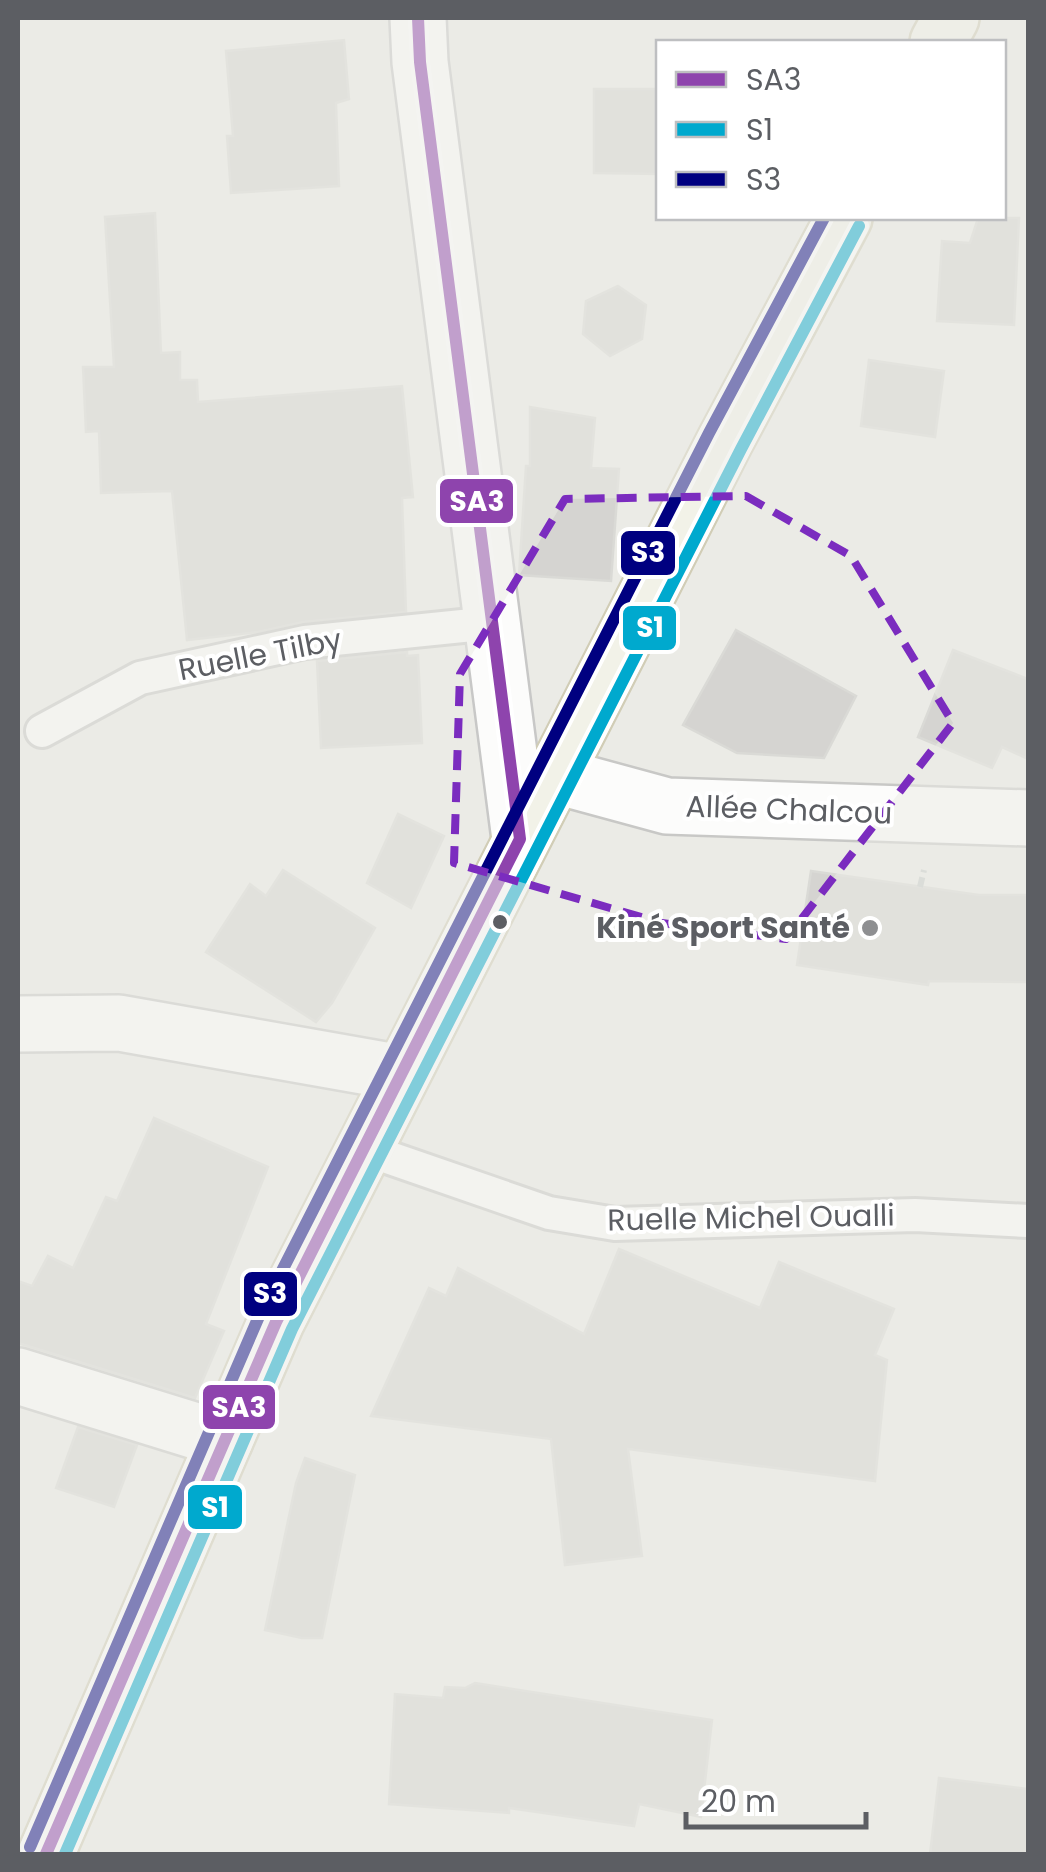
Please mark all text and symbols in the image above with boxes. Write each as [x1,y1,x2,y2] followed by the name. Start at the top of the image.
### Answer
[656,40,1006,220] legend
[746,58,802,101] text: SA3
[746,108,773,151] text: S1
[746,158,781,201] text: S3
[438,477,515,525] line badge: SA3
[450,482,504,521] text: SA3
[619,529,677,577] line badge: S3
[631,533,665,572] text: S3
[621,604,678,652] line badge: S1
[636,608,664,647] text: S1
[175,618,345,691] street label: Ruelle Tilby
[685,784,893,835] street label: Allée Chalcou
[596,906,850,949] place label: Kiné Sport Santé
[490,912,510,932] unlabelled marker
[859,917,881,939] marker: Kiné Sport Santé
[607,1193,895,1242] street label: Ruelle Michel Oualli
[242,1270,299,1318] line badge: S3
[253,1274,287,1313] text: S3
[201,1383,277,1431] line badge: SA3
[212,1388,266,1427] text: SA3
[186,1483,244,1531] line badge: S1
[201,1488,229,1527] text: S1
[686,1767,866,1829] scale bar
[701,1780,776,1823] text: 20 m

